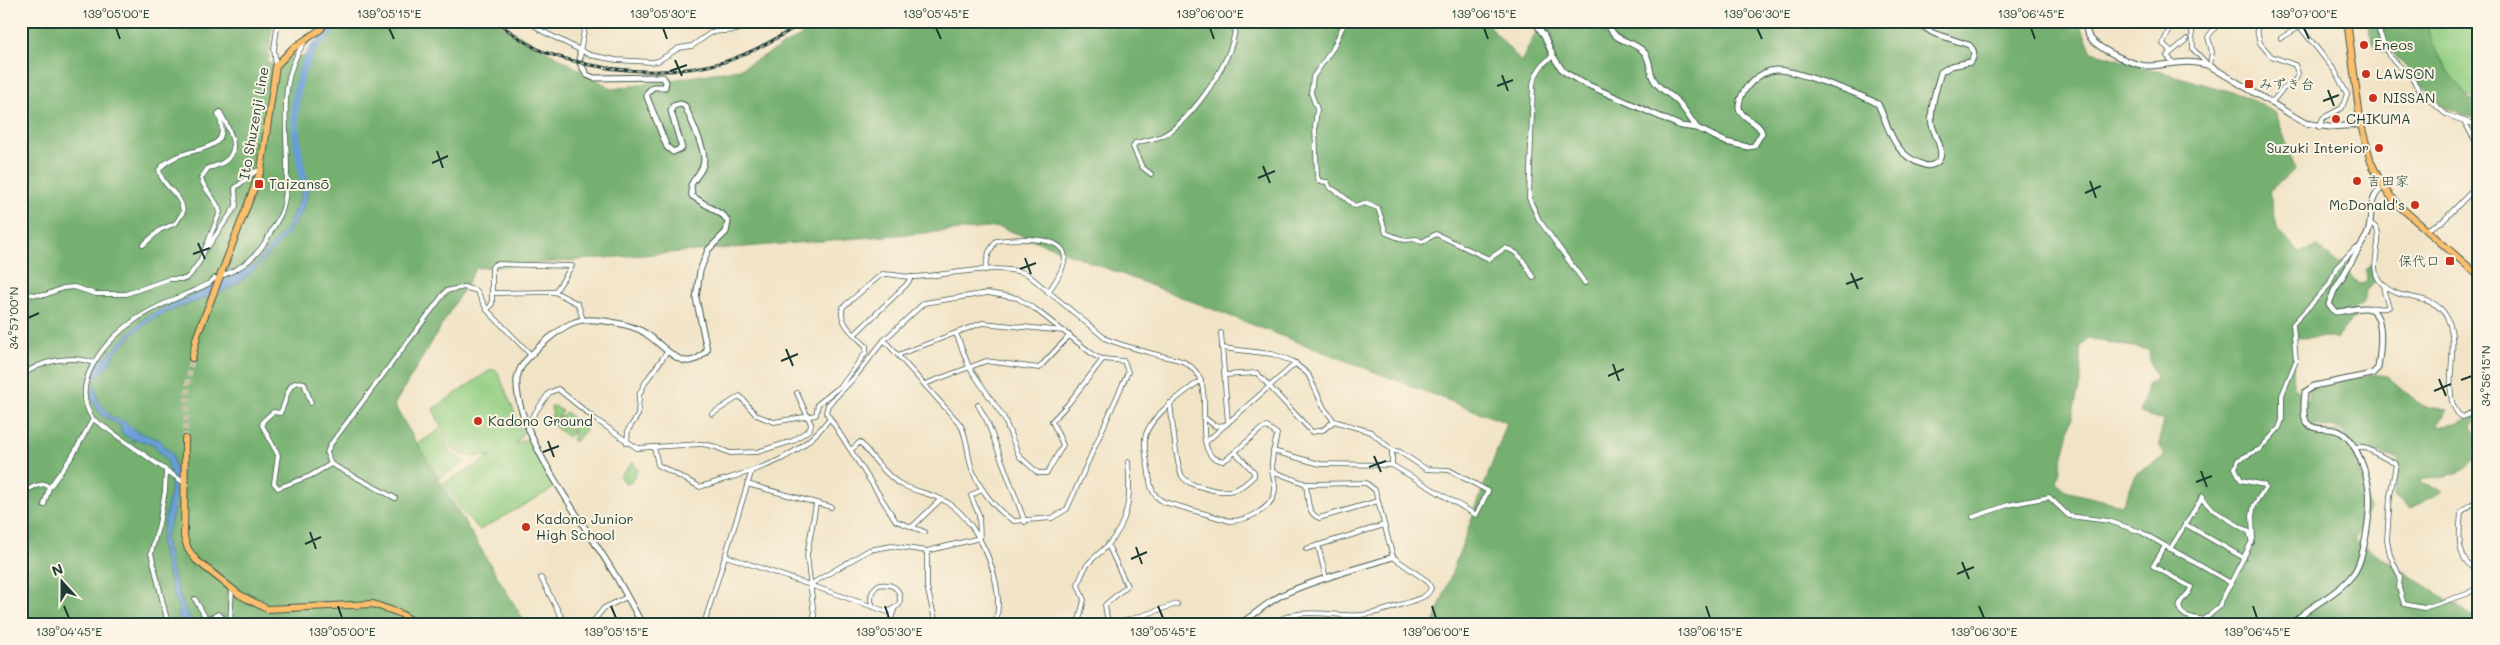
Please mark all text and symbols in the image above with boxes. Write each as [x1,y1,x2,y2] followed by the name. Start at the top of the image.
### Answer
[82,5,150,21] text: 139°05'00"E
[357,5,421,21] text: 139°05'15"E
[630,5,696,21] text: 139°05'30"E
[903,5,969,21] text: 139°05'45"E
[1176,5,1244,21] text: 139°06'00"E
[1452,5,1517,21] text: 139°06'15"E
[1724,5,1791,21] text: 139°06'30"E
[1998,5,2064,21] text: 139°06'45"E
[2271,5,2337,21] text: 139°07'00"E
[2374,35,2414,54] place label: Eneos
[2358,39,2370,51] marker: Eneos
[2376,64,2435,83] place label: LAWSON
[234,65,273,181] street label: Ito Shuzenji Line
[2360,68,2372,80] marker: LAWSON
[2259,74,2314,93] place label: みずき台
[2243,78,2255,90] marker: みずき台
[2383,88,2435,107] place label: NISSAN
[2367,92,2379,104] marker: NISSAN
[2346,109,2411,128] place label: CHIKUMA
[2330,113,2342,125] marker: CHIKUMA
[2266,138,2369,157] place label: Suzuki Interior
[2373,142,2385,154] marker: Suzuki Interior
[2367,171,2409,190] place label: 吉田家
[269,174,329,193] place label: Taizansō
[2351,175,2363,187] marker: 吉田家
[253,178,265,190] marker: Taizansō
[2329,195,2405,214] place label: McDonald's
[2409,199,2421,211] marker: McDonald's
[2398,251,2440,270] place label: 保代口
[2444,255,2456,267] marker: 保代口
[5,287,21,349] text: 34°57'00"N
[2477,345,2493,407] text: 34°56'15"N
[488,411,593,430] place label: Kadono Ground
[472,415,484,427] marker: Kadono Ground
[536,509,634,544] place label: Kadono Junior High School
[520,521,532,533] marker: Kadono Junior High School
[38,558,88,608] north arrow
[49,559,66,580] text: N
[36,623,102,639] text: 139°04'45"E
[308,623,376,639] text: 139°05'00"E
[584,623,648,639] text: 139°05'15"E
[856,623,922,639] text: 139°05'30"E
[1130,623,1196,639] text: 139°05'45"E
[1402,623,1470,639] text: 139°06'00"E
[1678,623,1743,639] text: 139°06'15"E
[1951,623,2018,639] text: 139°06'30"E
[2224,623,2290,639] text: 139°06'45"E

